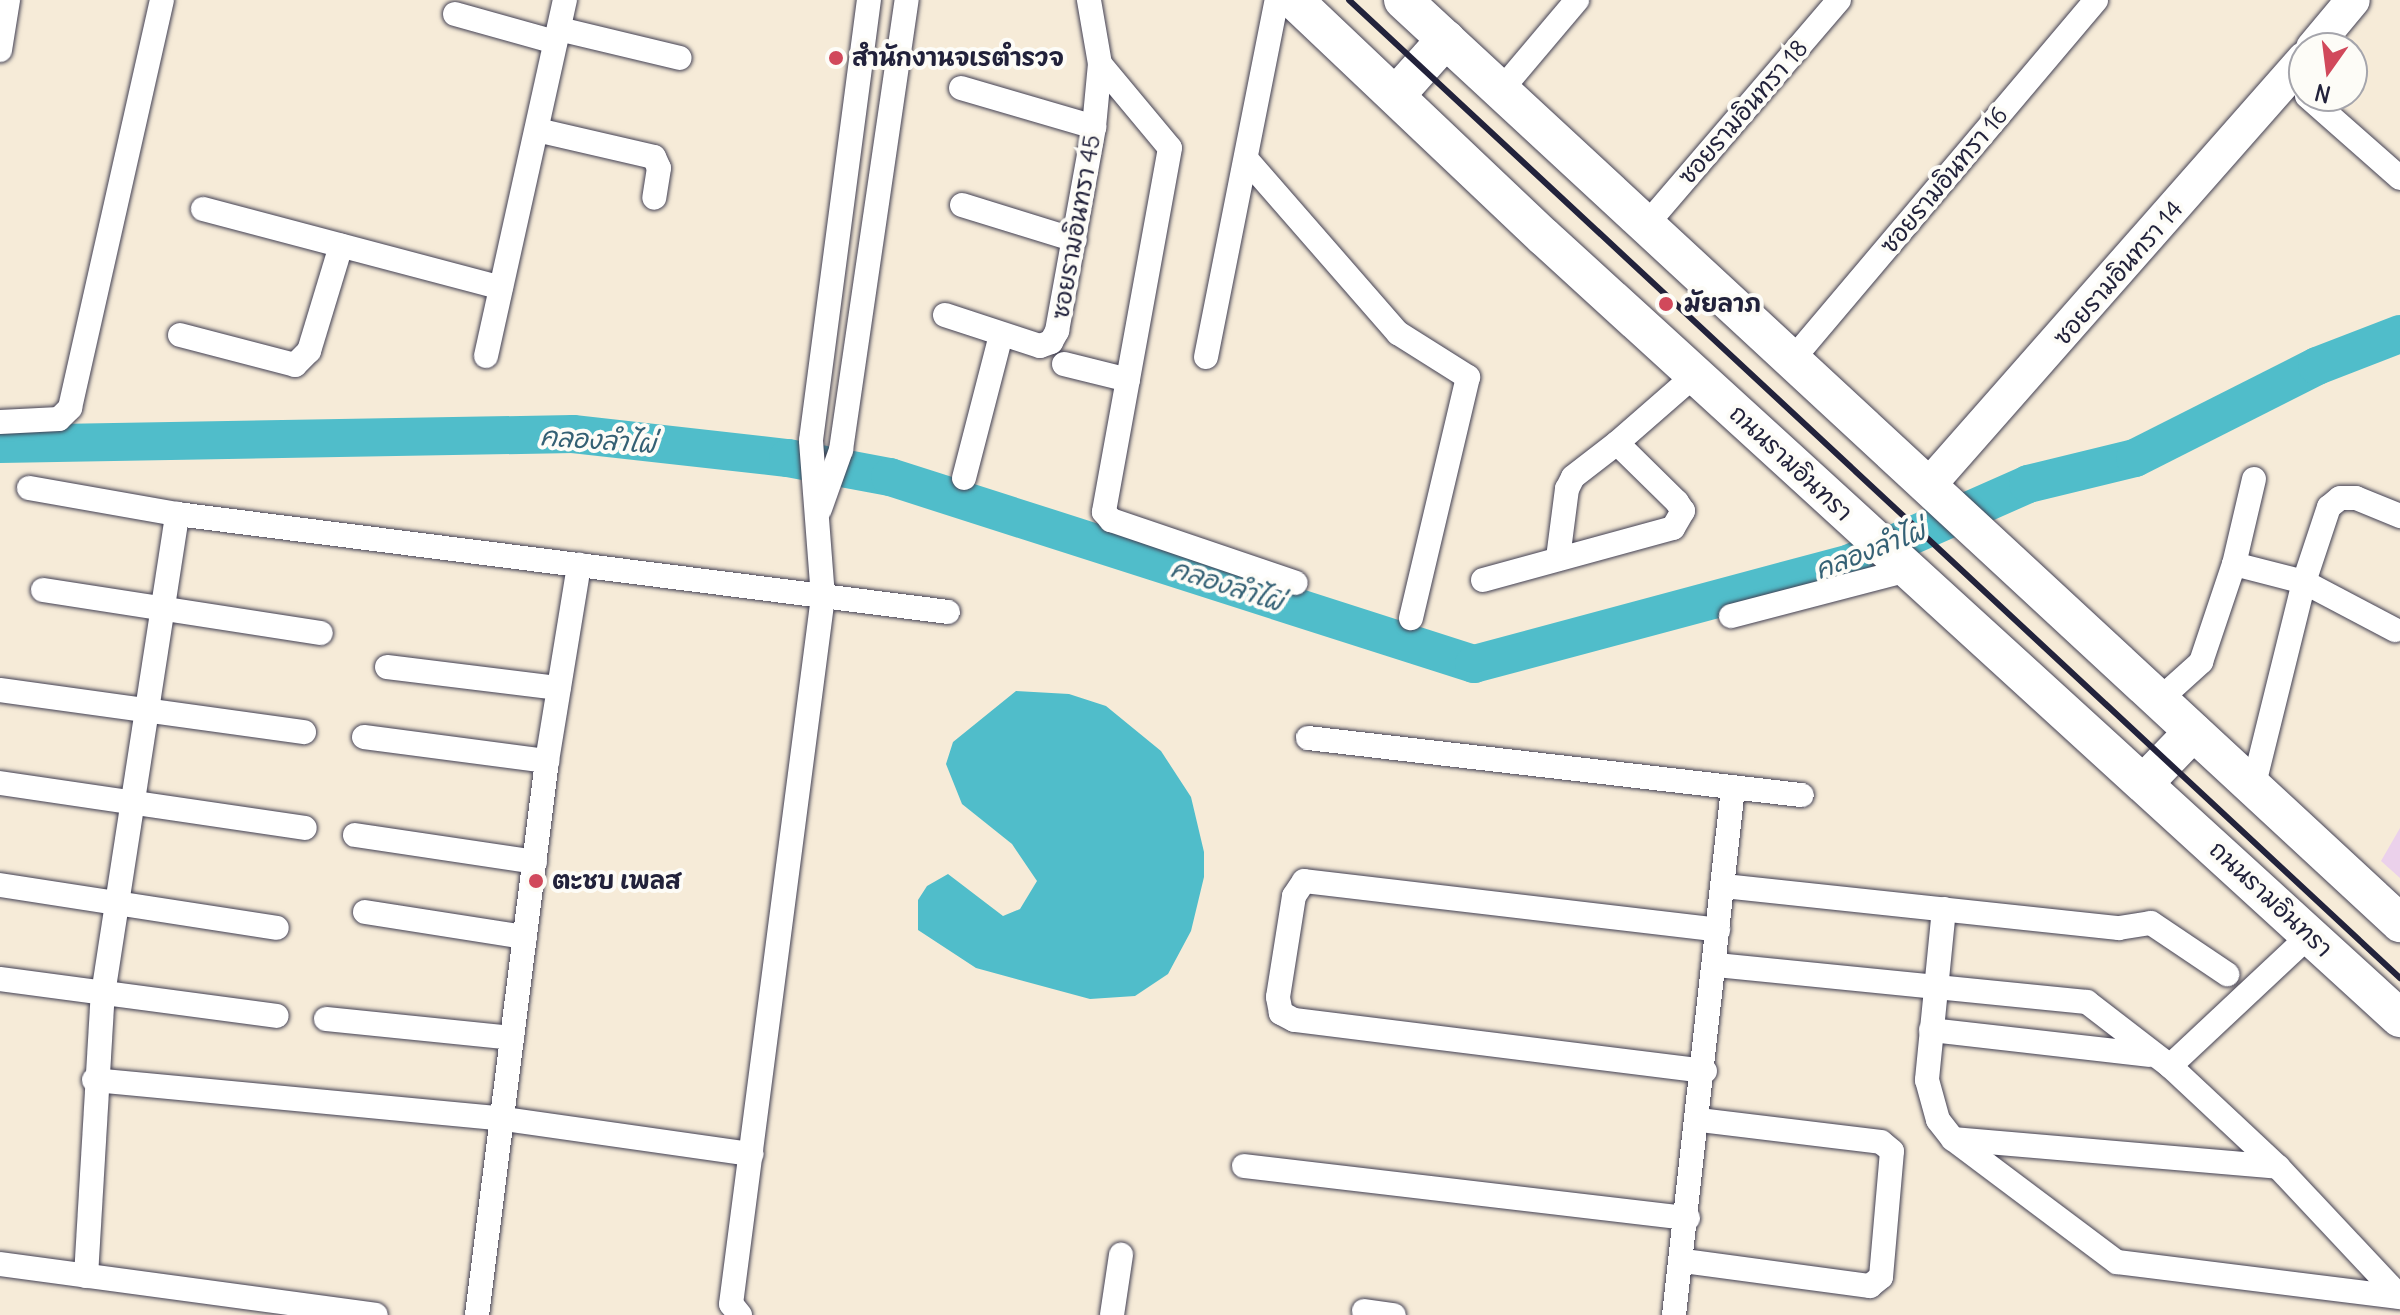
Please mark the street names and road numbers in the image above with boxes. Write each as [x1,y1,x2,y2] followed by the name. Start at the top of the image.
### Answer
[1672,34,1814,190] street label: ซอยรามอินทรา 18
[1874,101,2014,259] street label: ซอยรามอินทรา 16
[1046,132,1106,322] street label: ซอยรามอินทรา 45
[2047,195,2189,351] street label: ซอยรามอินทรา 14
[1724,399,1858,527] street label: ถนนรามอินทรา
[2204,835,2338,963] street label: ถนนรามอินทรา

